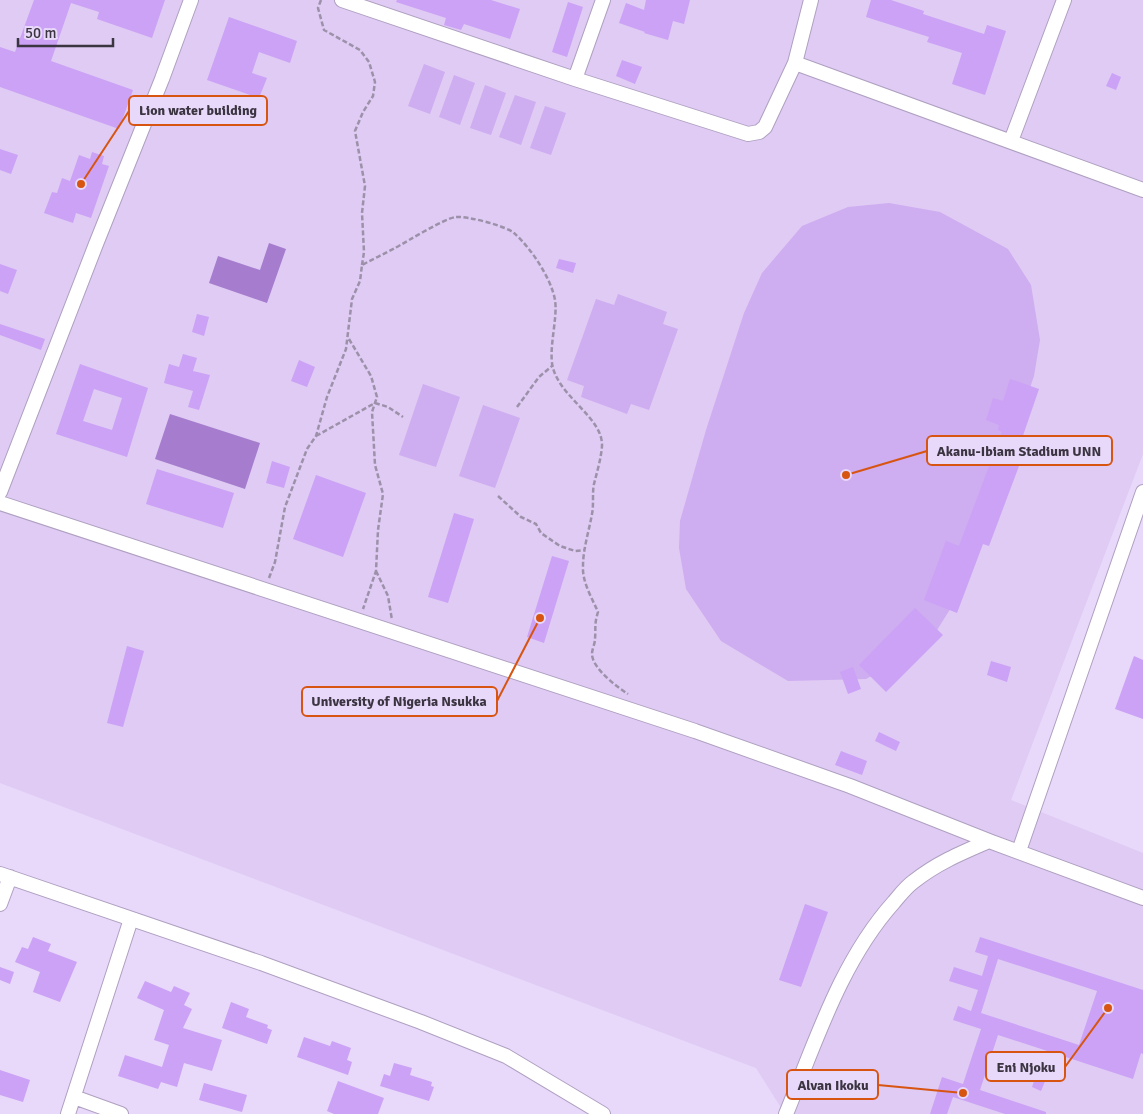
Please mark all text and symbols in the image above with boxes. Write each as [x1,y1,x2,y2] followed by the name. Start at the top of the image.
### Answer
[18,15,112,47] scale bar
[25,24,56,42] text: 50 m
[129,96,267,125] callout: Lion water building
[139,102,258,119] text: Lion water building
[927,436,1112,465] callout: Akanu-Ibiam Stadium UNN
[937,443,1101,460] text: Akanu-Ibiam Stadium UNN
[302,687,497,716] callout: University of Nigeria Nsukka
[311,693,487,710] text: University of Nigeria Nsukka
[986,1052,1065,1081] callout: Eni Njoku
[996,1059,1056,1076] text: Eni Njoku
[787,1070,878,1099] callout: Alvan Ikoku
[797,1077,869,1094] text: Alvan Ikoku

